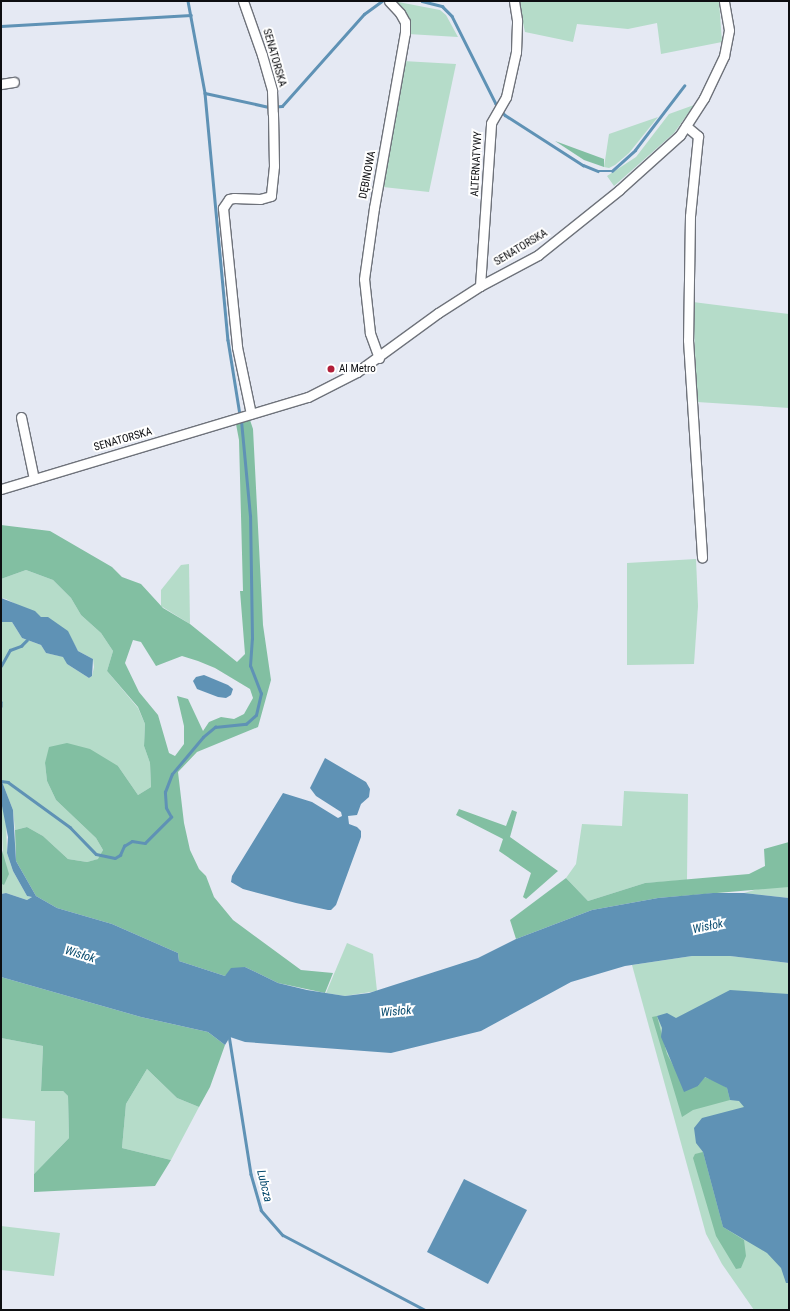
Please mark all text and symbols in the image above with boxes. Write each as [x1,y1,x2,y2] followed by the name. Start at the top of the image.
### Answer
[259,27,289,89] street label: SENATORSKA
[469,131,485,197] street label: ALTERNATYWY
[357,150,379,200] street label: DĘBINOWA
[492,227,550,269] street label: SENATORSKA
[339,362,376,376] place label: Al Metro
[326,364,336,374] marker: Al Metro
[92,425,154,455] street label: SENATORSKA
[691,917,725,937] water label: Wisłok
[63,944,97,966] water label: Wisłok
[380,1003,412,1021] water label: Wisłok
[253,1168,275,1204] water label: Lubcza

